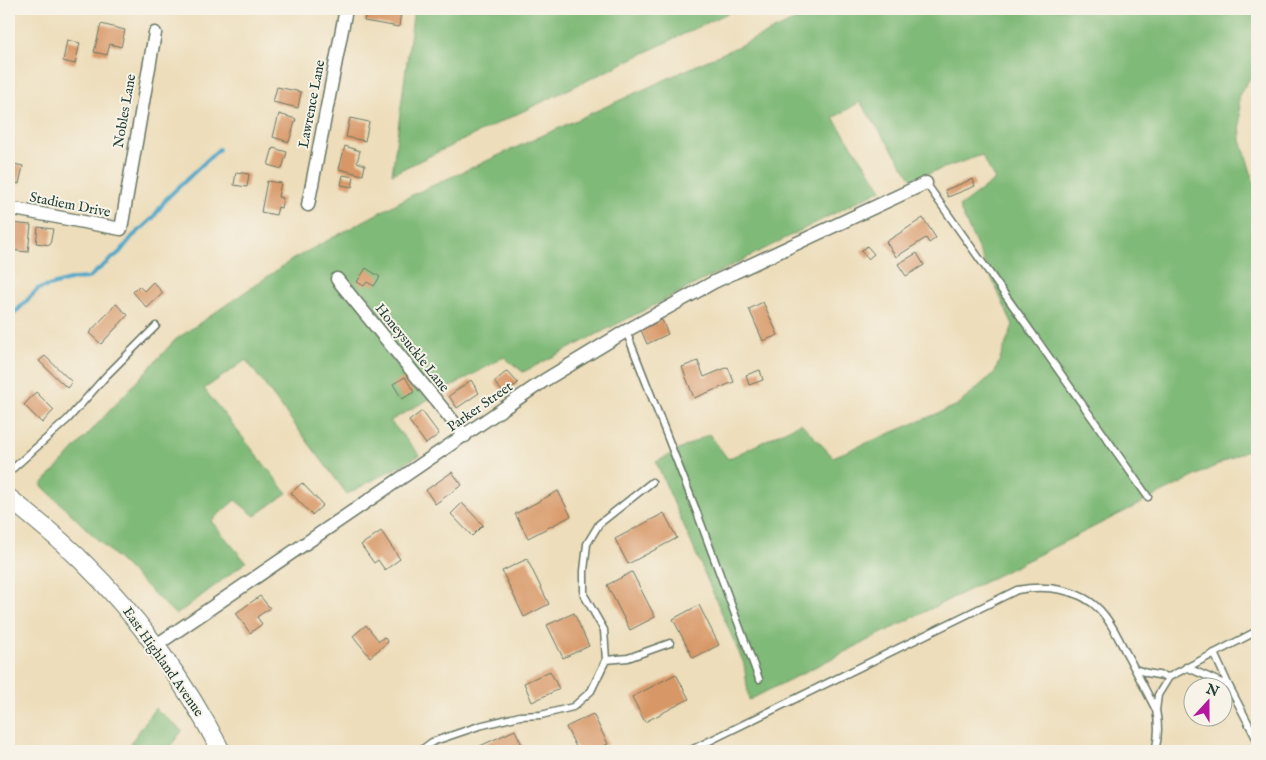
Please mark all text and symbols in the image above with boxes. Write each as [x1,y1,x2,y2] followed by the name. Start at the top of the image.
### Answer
[295,58,329,150] street label: Lawrence Lane
[110,72,140,149] street label: Nobles Lane
[28,188,113,222] street label: Stadiem Drive
[371,300,454,396] street label: Honeysuckle Lane
[444,378,516,436] street label: Parker Street
[118,604,208,721] street label: East Highland Avenue
[1184,678,1234,728] north arrow
[1202,680,1221,701] text: N

